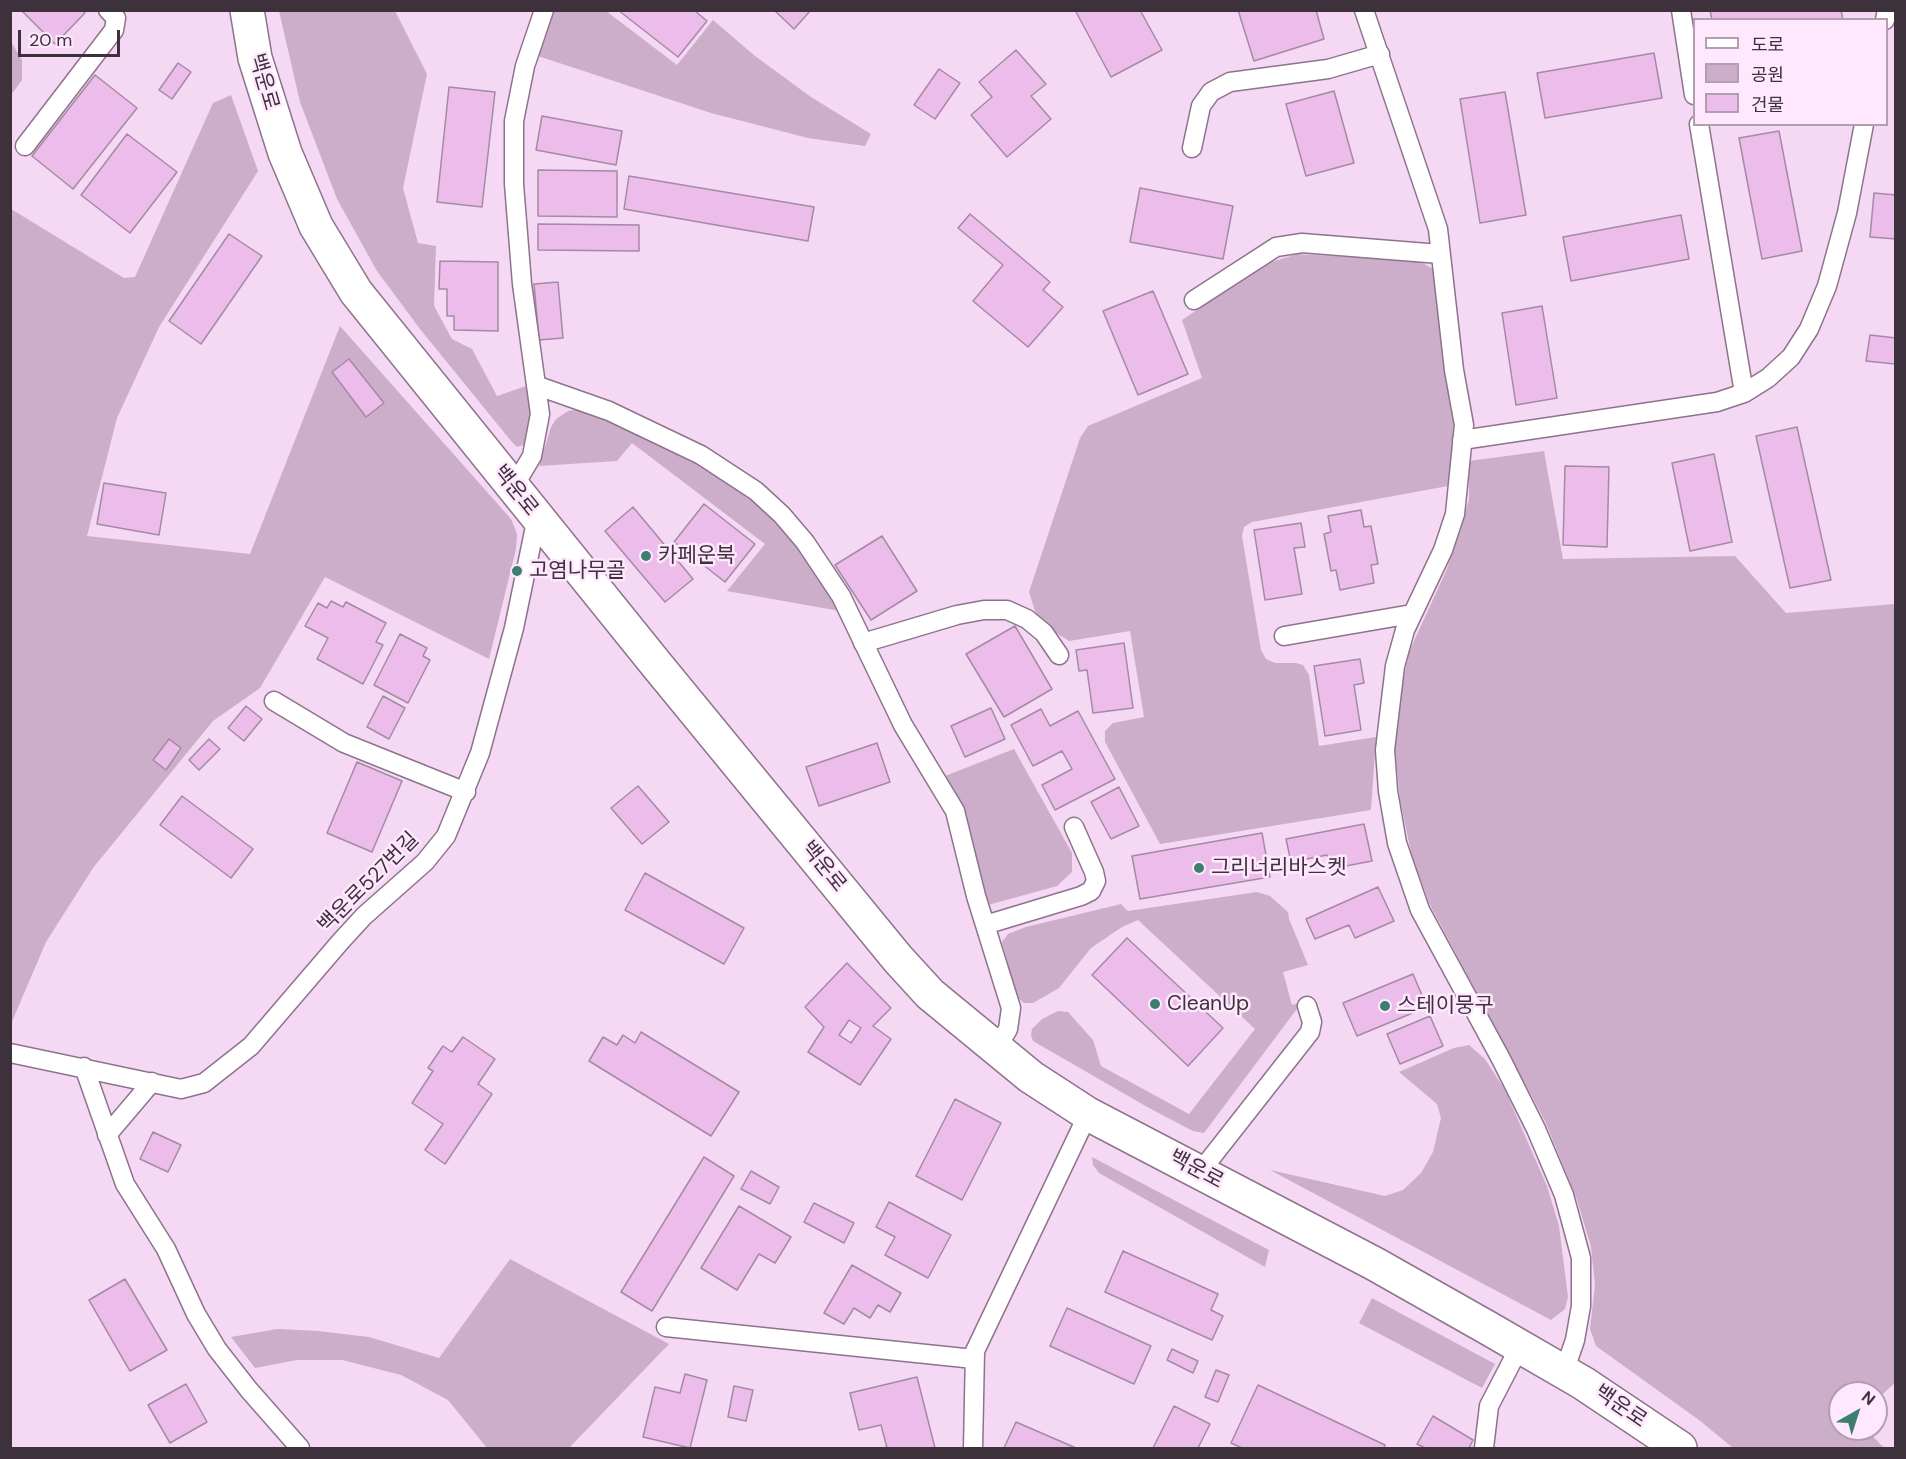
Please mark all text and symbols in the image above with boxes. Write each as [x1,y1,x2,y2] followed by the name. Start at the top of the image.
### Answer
[21,18,123,56] scale bar
[1693,18,1888,126] legend
[29,28,72,52] text: 20 m
[1751,33,1784,57] text: 도로
[243,51,283,113] street label: 백운로
[1751,63,1784,87] text: 공원
[1751,93,1784,117] text: 건물
[487,461,543,521] street label: 백운로
[658,543,735,569] place label: 카페운북
[639,549,653,563] marker: 카페운북
[529,558,626,584] place label: 고염나무골
[510,564,524,578] marker: 고염나무골
[313,827,425,939] street label: 백운로527번길
[795,837,851,897] street label: 백운로
[1211,855,1346,881] place label: 그리너리바스켓
[1192,861,1206,875] marker: 그리너리바스켓
[1167,991,1249,1017] place label: CleanUp
[1397,993,1494,1019] place label: 스테이뭉구
[1148,997,1162,1011] marker: CleanUp
[1378,999,1392,1013] marker: 스테이뭉구
[1164,1145,1228,1195] street label: 백운로
[1589,1380,1651,1434] street label: 백운로
[1828,1381,1888,1441] north arrow
[1857,1386,1880,1410] text: N

